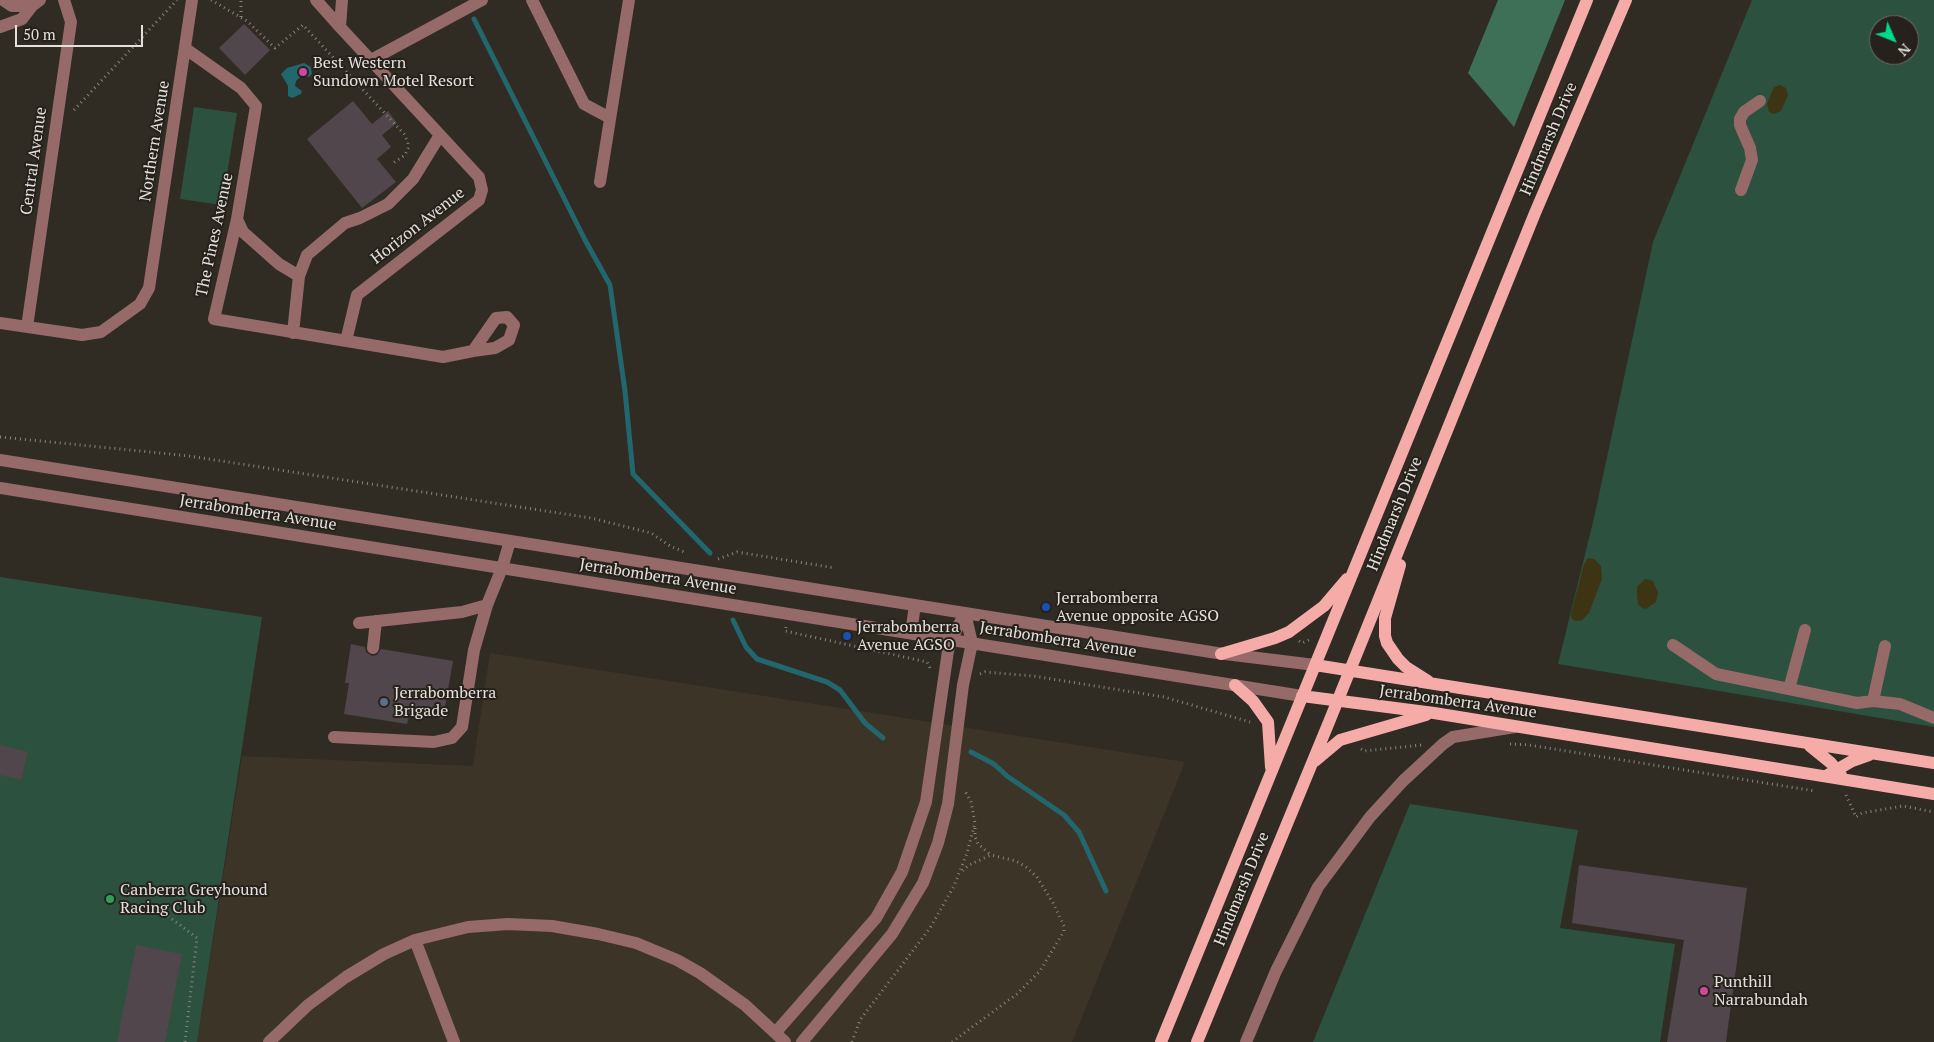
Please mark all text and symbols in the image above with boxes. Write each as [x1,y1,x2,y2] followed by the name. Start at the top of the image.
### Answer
[18,15,145,47] scale bar
[1869,15,1919,65] north arrow
[23,24,56,44] text: 50 m
[1894,40,1915,60] text: N
[313,53,474,91] place label: Best Western Sundown Motel Resort
[297,66,309,78] marker: Best Western Sundown Motel Resort
[136,79,174,203] street label: Northern Avenue
[1516,79,1582,199] street label: Hindmarsh Drive
[17,106,51,216] street label: Central Avenue
[192,171,238,299] street label: The Pines Avenue
[367,183,469,269] street label: Horizon Avenue
[1363,454,1427,574] street label: Hindmarsh Drive
[178,491,338,535] street label: Jerrabomberra Avenue
[578,555,738,599] street label: Jerrabomberra Avenue
[1056,588,1219,626] place label: Jerrabomberra Avenue opposite AGSO
[1040,601,1052,613] marker: Jerrabomberra Avenue opposite AGSO
[857,617,959,655] place label: Jerrabomberra Avenue AGSO
[978,618,1138,662] street label: Jerrabomberra Avenue
[841,630,853,642] marker: Jerrabomberra Avenue AGSO
[1378,681,1538,723] street label: Jerrabomberra Avenue
[394,683,496,721] place label: Jerrabomberra Brigade
[378,696,390,708] marker: Jerrabomberra Brigade
[1210,829,1274,949] street label: Hindmarsh Drive
[120,880,268,918] place label: Canberra Greyhound Racing Club
[104,893,116,905] marker: Canberra Greyhound Racing Club
[1714,972,1808,1010] place label: Punthill Narrabundah
[1698,985,1710,997] marker: Punthill Narrabundah

